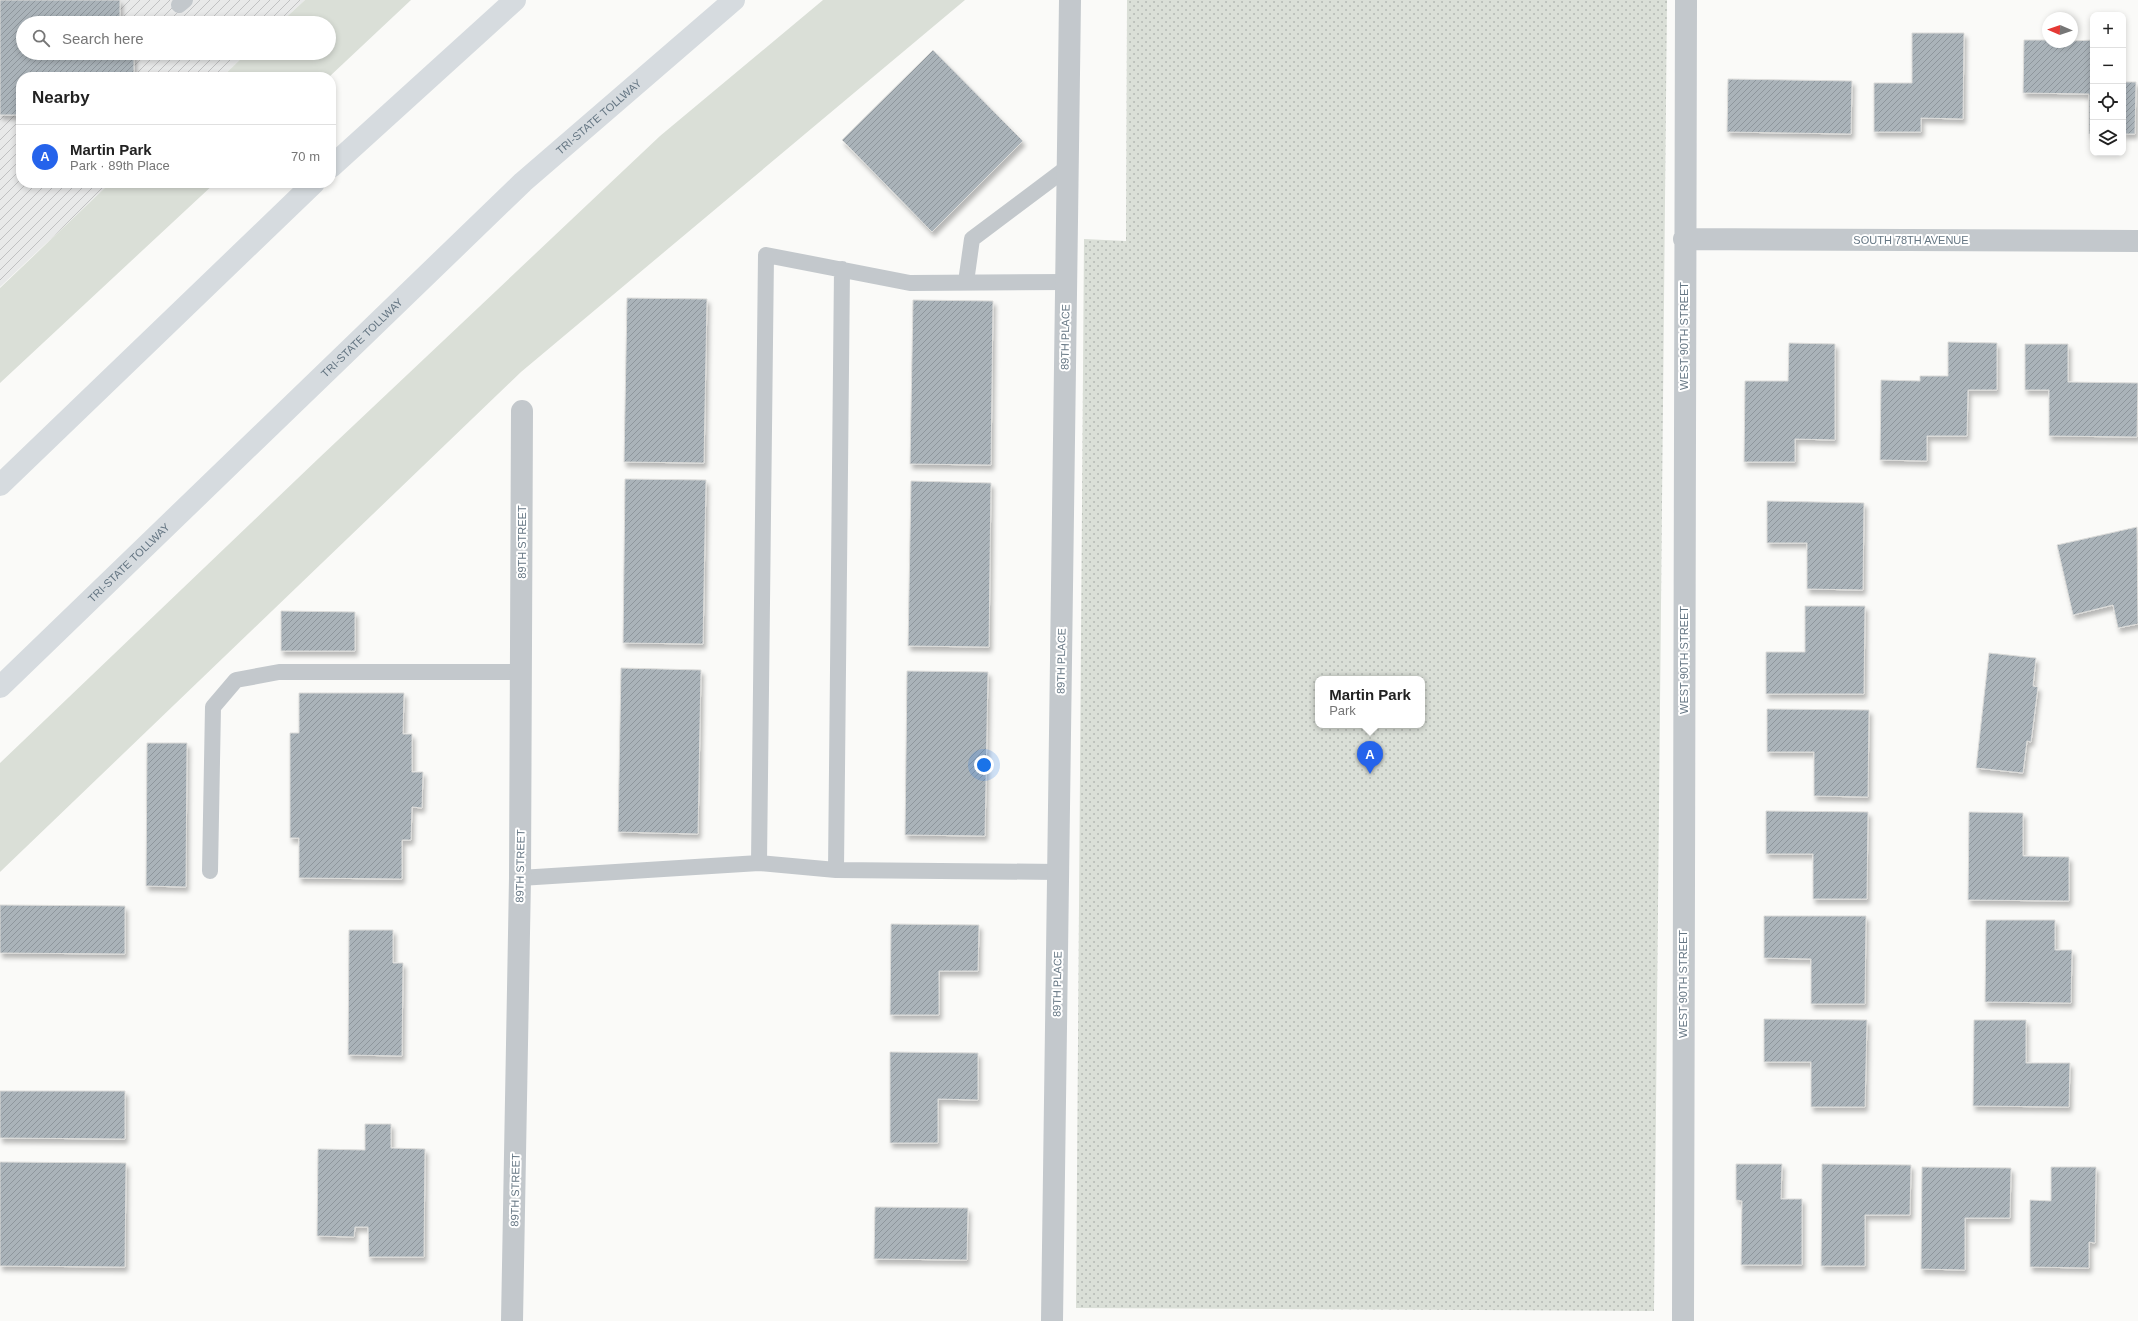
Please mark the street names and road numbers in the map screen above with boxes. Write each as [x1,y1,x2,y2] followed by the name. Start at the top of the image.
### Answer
[554,76,644,157] street label: TRI-STATE TOLLWAY
[1853,234,1969,246] street label: SOUTH 78TH AVENUE
[1678,282,1690,390] street label: WEST 90TH STREET
[319,295,406,380] street label: TRI-STATE TOLLWAY
[1058,304,1072,370] street label: 89TH PLACE
[516,505,528,579] street label: 89TH STREET
[86,520,172,605] street label: TRI-STATE TOLLWAY
[1678,606,1690,714] street label: WEST 90TH STREET
[1054,628,1068,694] street label: 89TH PLACE
[513,829,527,903] street label: 89TH STREET
[1677,930,1689,1038] street label: WEST 90TH STREET
[1050,951,1064,1017] street label: 89TH PLACE
[508,1153,522,1227] street label: 89TH STREET

